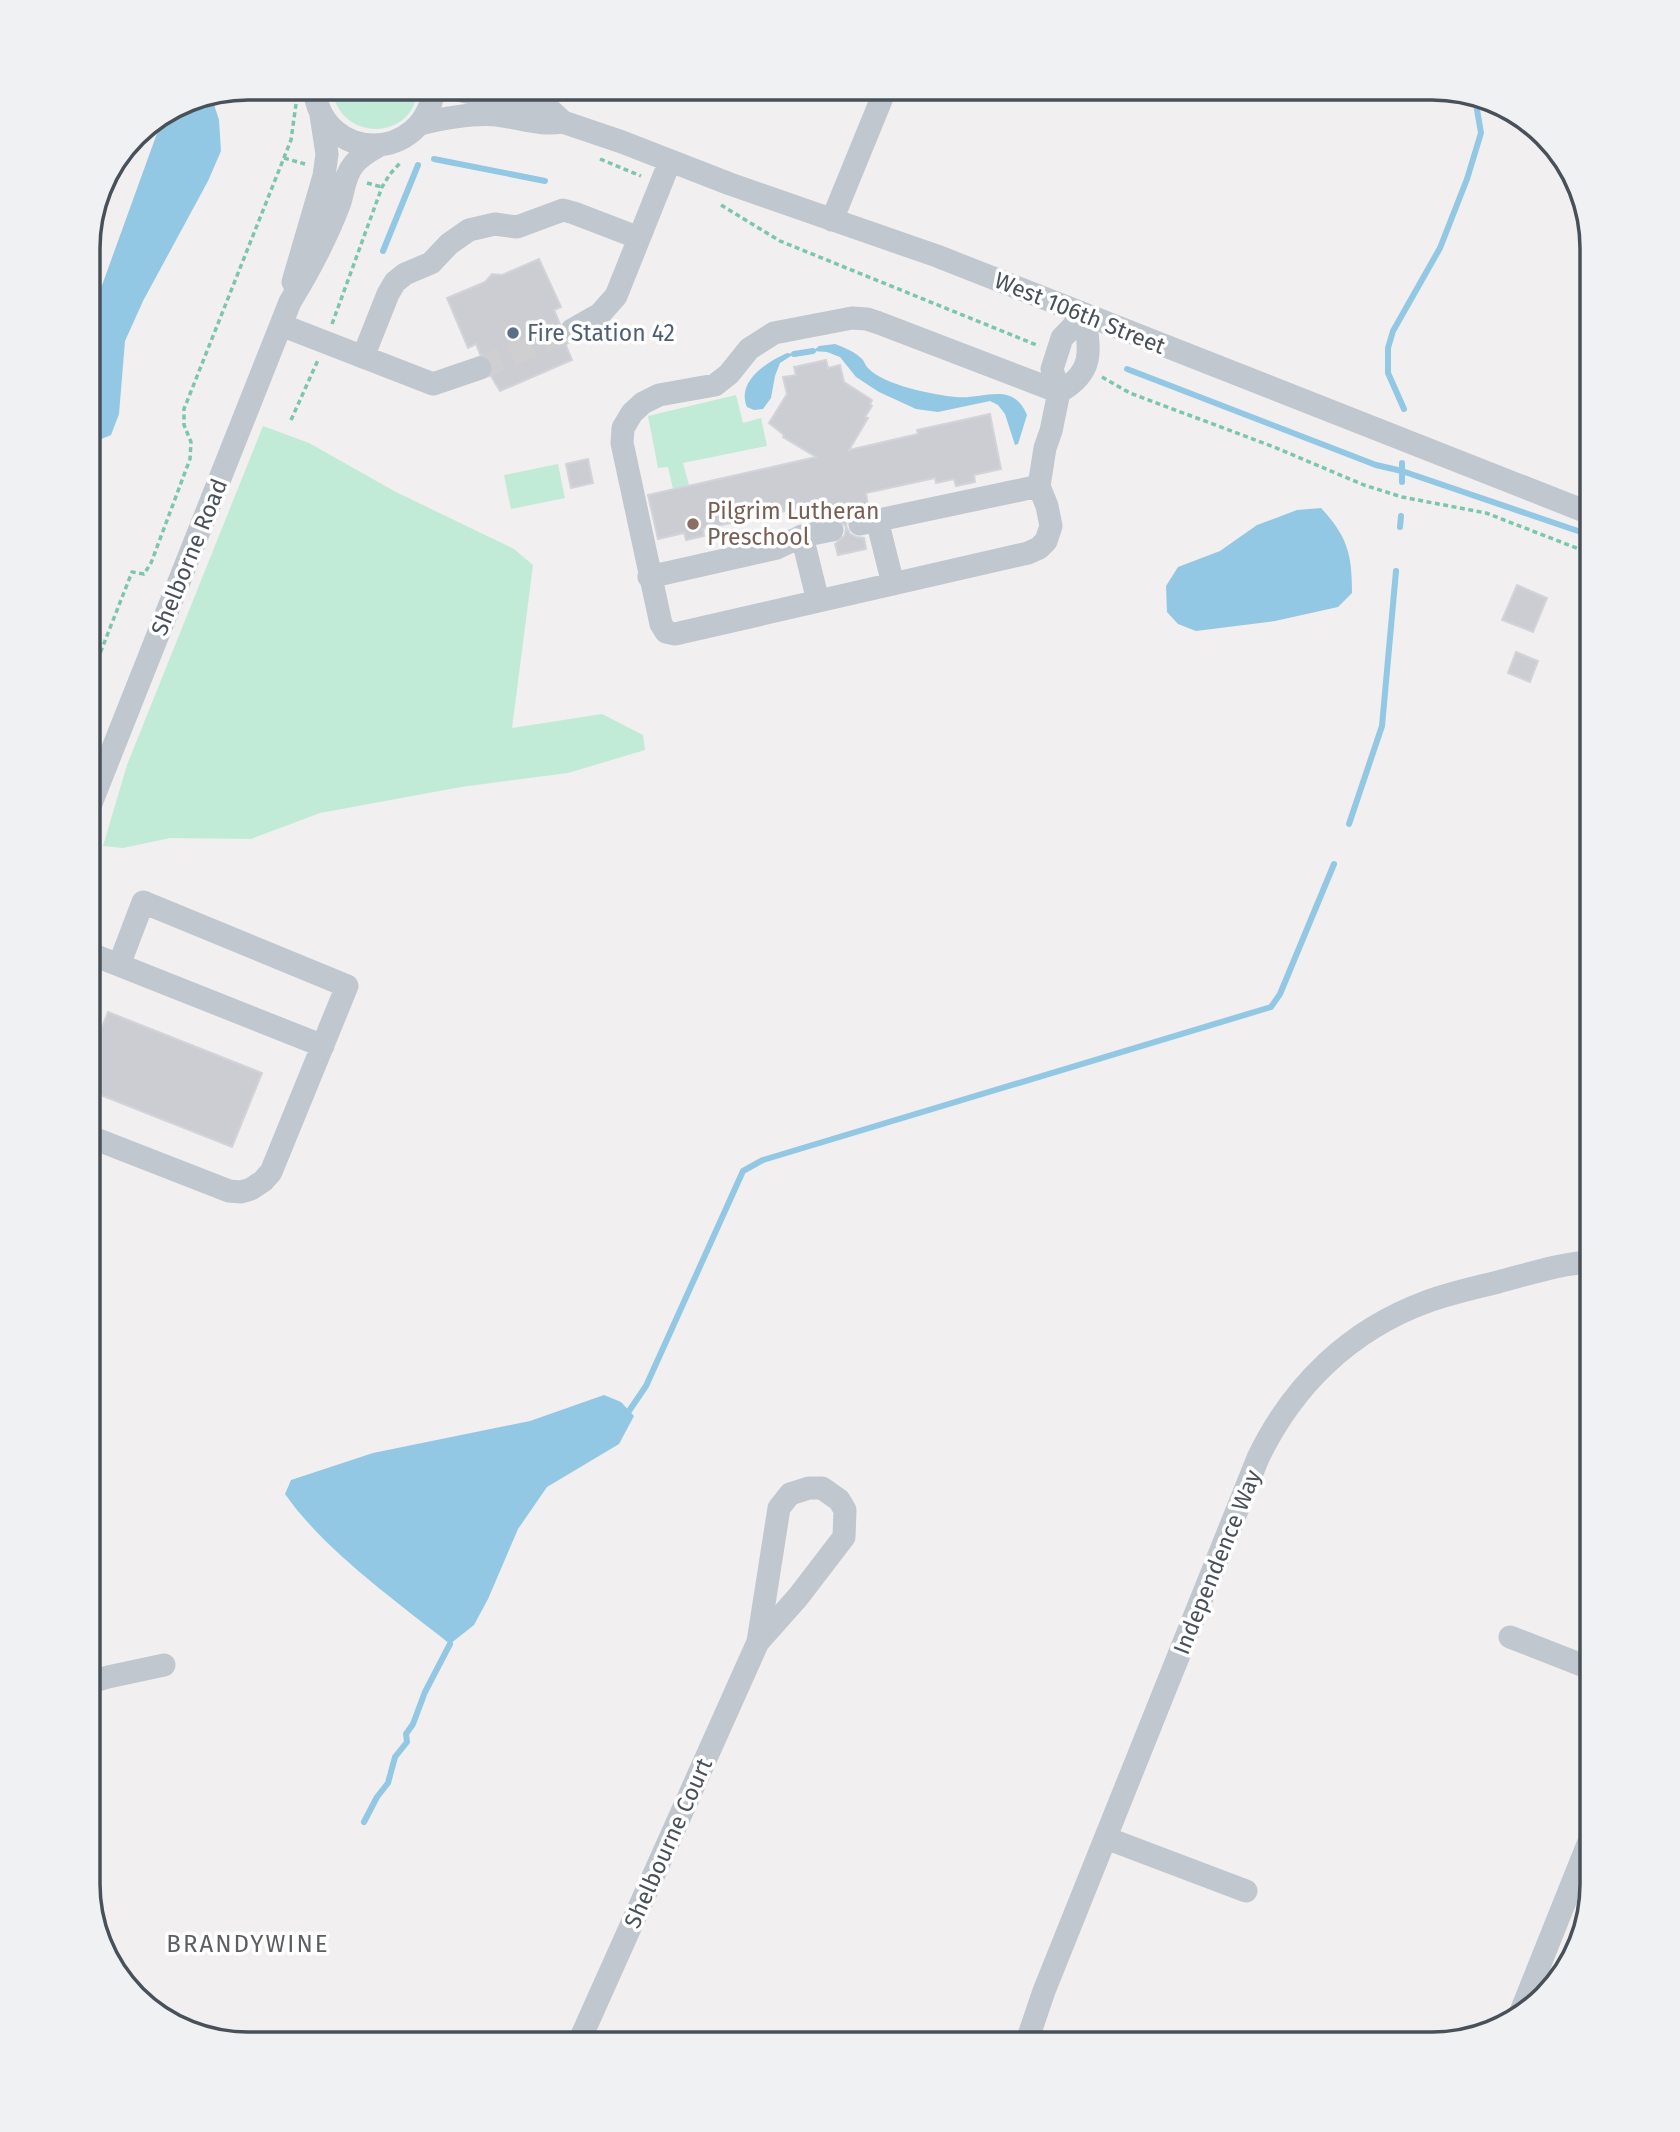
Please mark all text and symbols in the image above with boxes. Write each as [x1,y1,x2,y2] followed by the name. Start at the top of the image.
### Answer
[990,266,1170,360] street label: West 106th Street
[527,319,675,347] place label: Fire Station 42
[505,325,521,341] marker: Fire Station 42
[145,475,233,639] street label: Shelborne Road
[707,497,880,551] place label: Pilgrim Lutheran Preschool
[685,516,701,532] marker: Pilgrim Lutheran Preschool
[1167,1465,1267,1659] street label: Independence Way
[618,1753,718,1932] street label: Shelbourne Court
[166,1930,330,1958] district label: BRANDYWINE

